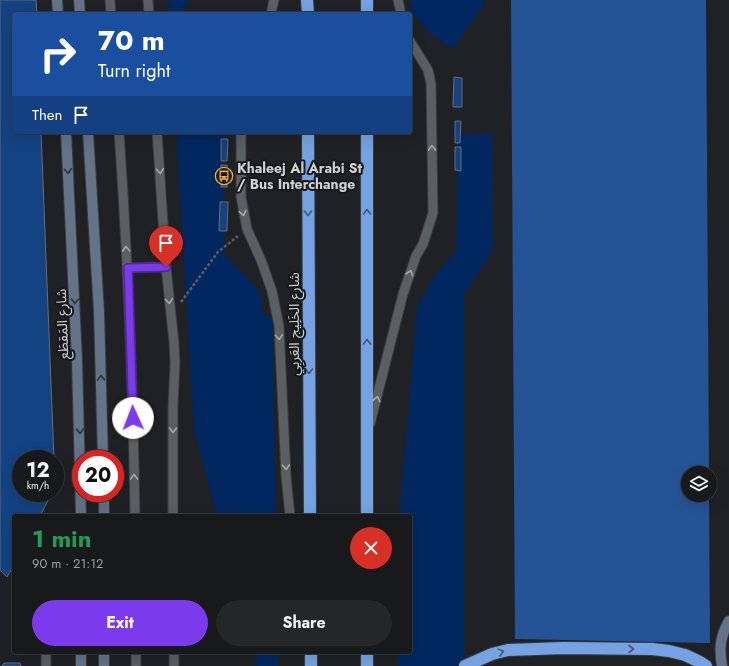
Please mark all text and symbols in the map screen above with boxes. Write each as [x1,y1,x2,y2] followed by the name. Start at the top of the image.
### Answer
[98,20,165,61] text: 70 m
[32,28,84,80] icon: right
[98,58,170,84] text: Turn right
[32,104,62,126] text: Then
[70,104,92,126] icon: arrive
[428,145,436,151] one-way arrow
[237,158,362,194] place label: Khaleej Al Arabi St / Bus Interchange
[214,166,234,186] bus stop icon: Khaleej Al Arabi St / Bus Interchange
[64,168,73,174] one-way arrow
[155,168,164,174] one-way arrow
[363,209,371,215] one-way arrow
[239,210,247,216] one-way arrow
[304,210,312,216] one-way arrow
[149,226,183,267] pin
[155,232,177,254] icon: arrive
[122,246,131,252] one-way arrow
[405,270,414,277] one-way arrow
[284,272,305,376] street label: شارع الخَلِيج العَربِي
[51,288,74,360] street label: شارع المَقطَع
[165,297,174,304] one-way arrow
[70,298,79,304] one-way arrow
[275,334,283,340] one-way arrow
[363,339,371,345] one-way arrow
[305,368,313,374] one-way arrow
[96,375,105,381] one-way arrow
[372,396,380,402] one-way arrow
[112,397,154,439] position arrow
[169,427,177,433] one-way arrow
[75,428,84,434] one-way arrow
[72,450,124,502] speed limit sign: 20
[26,456,50,485] text: 12
[281,464,290,470] one-way arrow
[681,466,717,502] map controls
[681,466,717,502] button: layers
[130,474,139,480] one-way arrow
[27,478,49,493] text: km/h
[32,521,92,556] text: 1 min
[350,527,392,569] button: close
[32,554,103,573] text: 90 m · 21:12
[32,600,208,646] button: Exit
[216,600,392,646] button: Share
[628,645,634,653] one-way arrow
[497,648,504,657] one-way arrow

